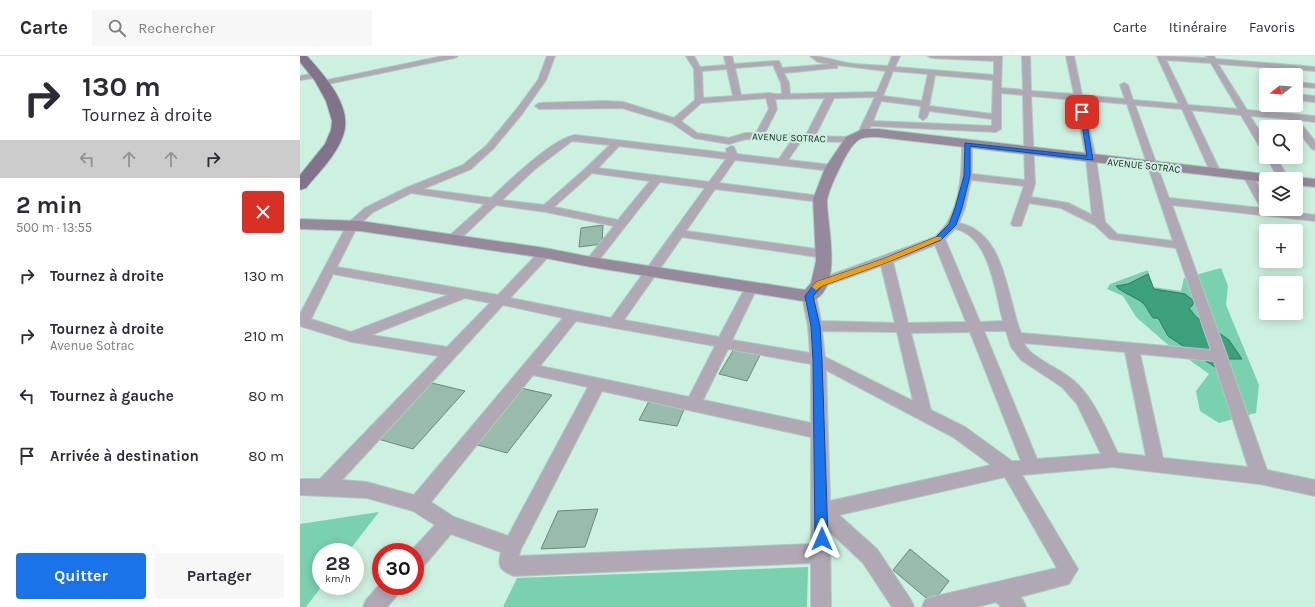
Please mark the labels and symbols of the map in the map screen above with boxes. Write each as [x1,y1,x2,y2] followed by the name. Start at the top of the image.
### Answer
[1259,68,1303,112] north arrow
[1065,95,1099,129] pin
[752,131,826,145] street label: AVENUE SOTRAC
[1107,156,1181,176] street label: AVENUE SOTRAC
[801,518,843,560] position arrow
[372,543,424,595] speed limit sign: 30

